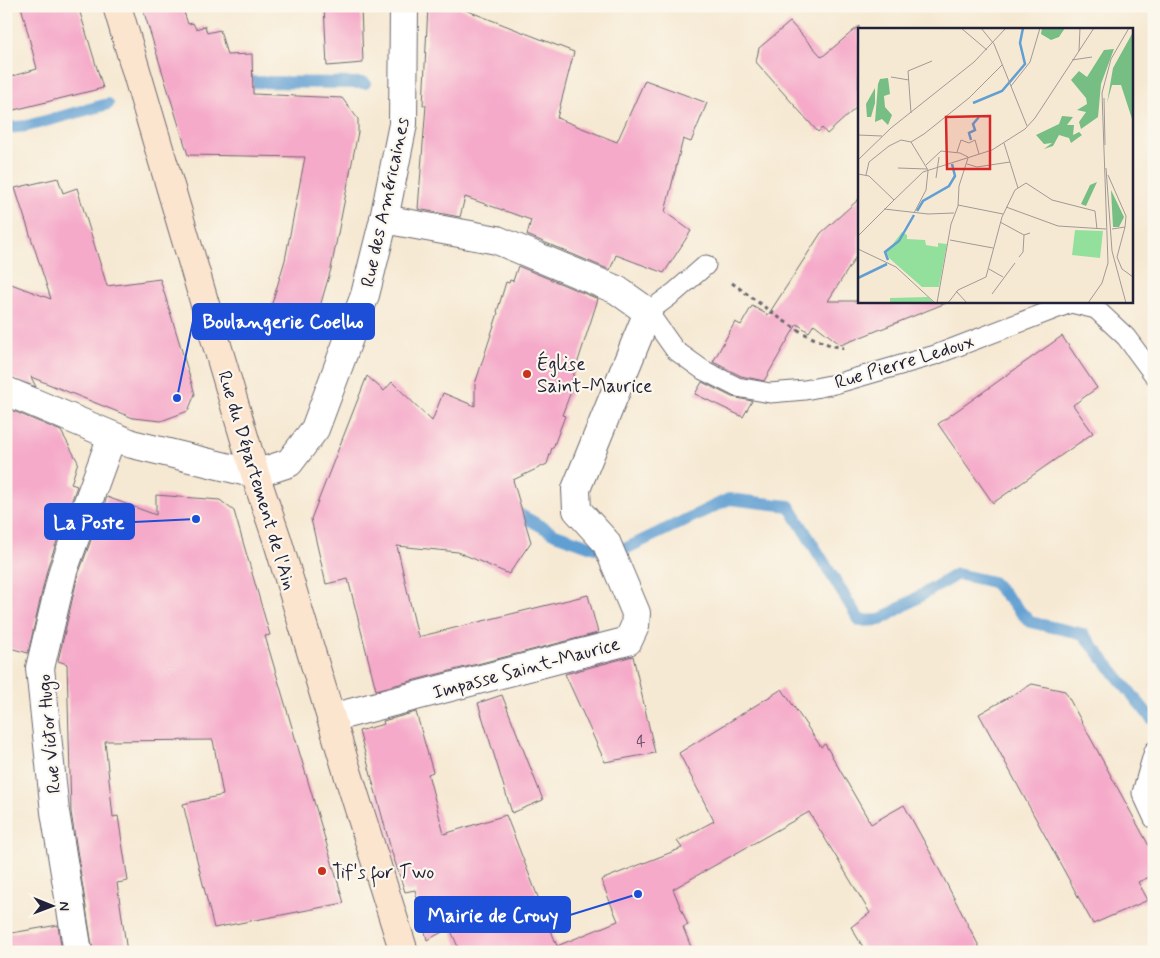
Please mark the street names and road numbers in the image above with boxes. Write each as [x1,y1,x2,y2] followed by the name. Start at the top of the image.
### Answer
[355,115,416,289] street label: Rue des Américaines
[832,329,978,395] street label: Rue Pierre Ledoux
[211,368,302,593] street label: Rue du Département de l'Ain
[430,631,623,705] street label: Impasse Saint-Maurice
[32,673,69,795] street label: Rue Victor Hugo

